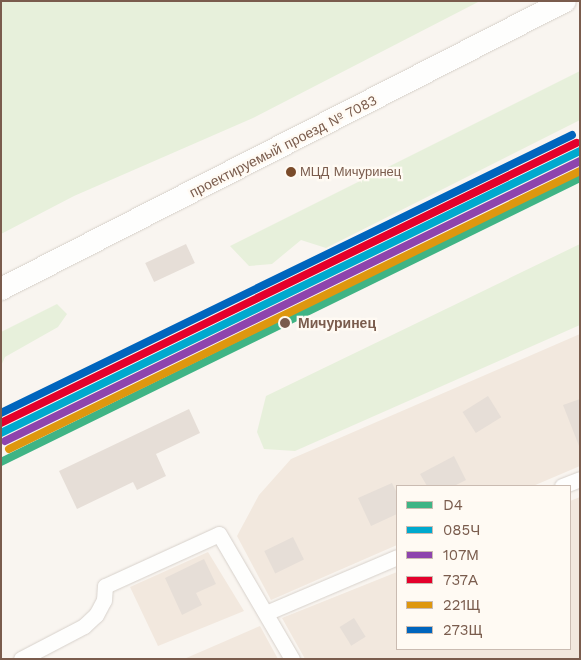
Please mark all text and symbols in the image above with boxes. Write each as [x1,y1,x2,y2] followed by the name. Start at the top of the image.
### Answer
[186,91,380,201] street label: проектируемый проезд № 7083
[300,164,401,180] place label: МЦД Мичуринец
[286,167,296,177] marker: МЦД Мичуринец
[276,314,294,332] marker: Мичуринец
[298,315,376,331] place label: Мичуринец
[396,485,571,650] legend
[443,496,463,514] text: D4
[443,521,480,539] text: 085Ч
[443,546,479,564] text: 107М
[443,571,478,589] text: 737А
[443,596,480,614] text: 221Щ
[443,621,483,639] text: 273Щ

